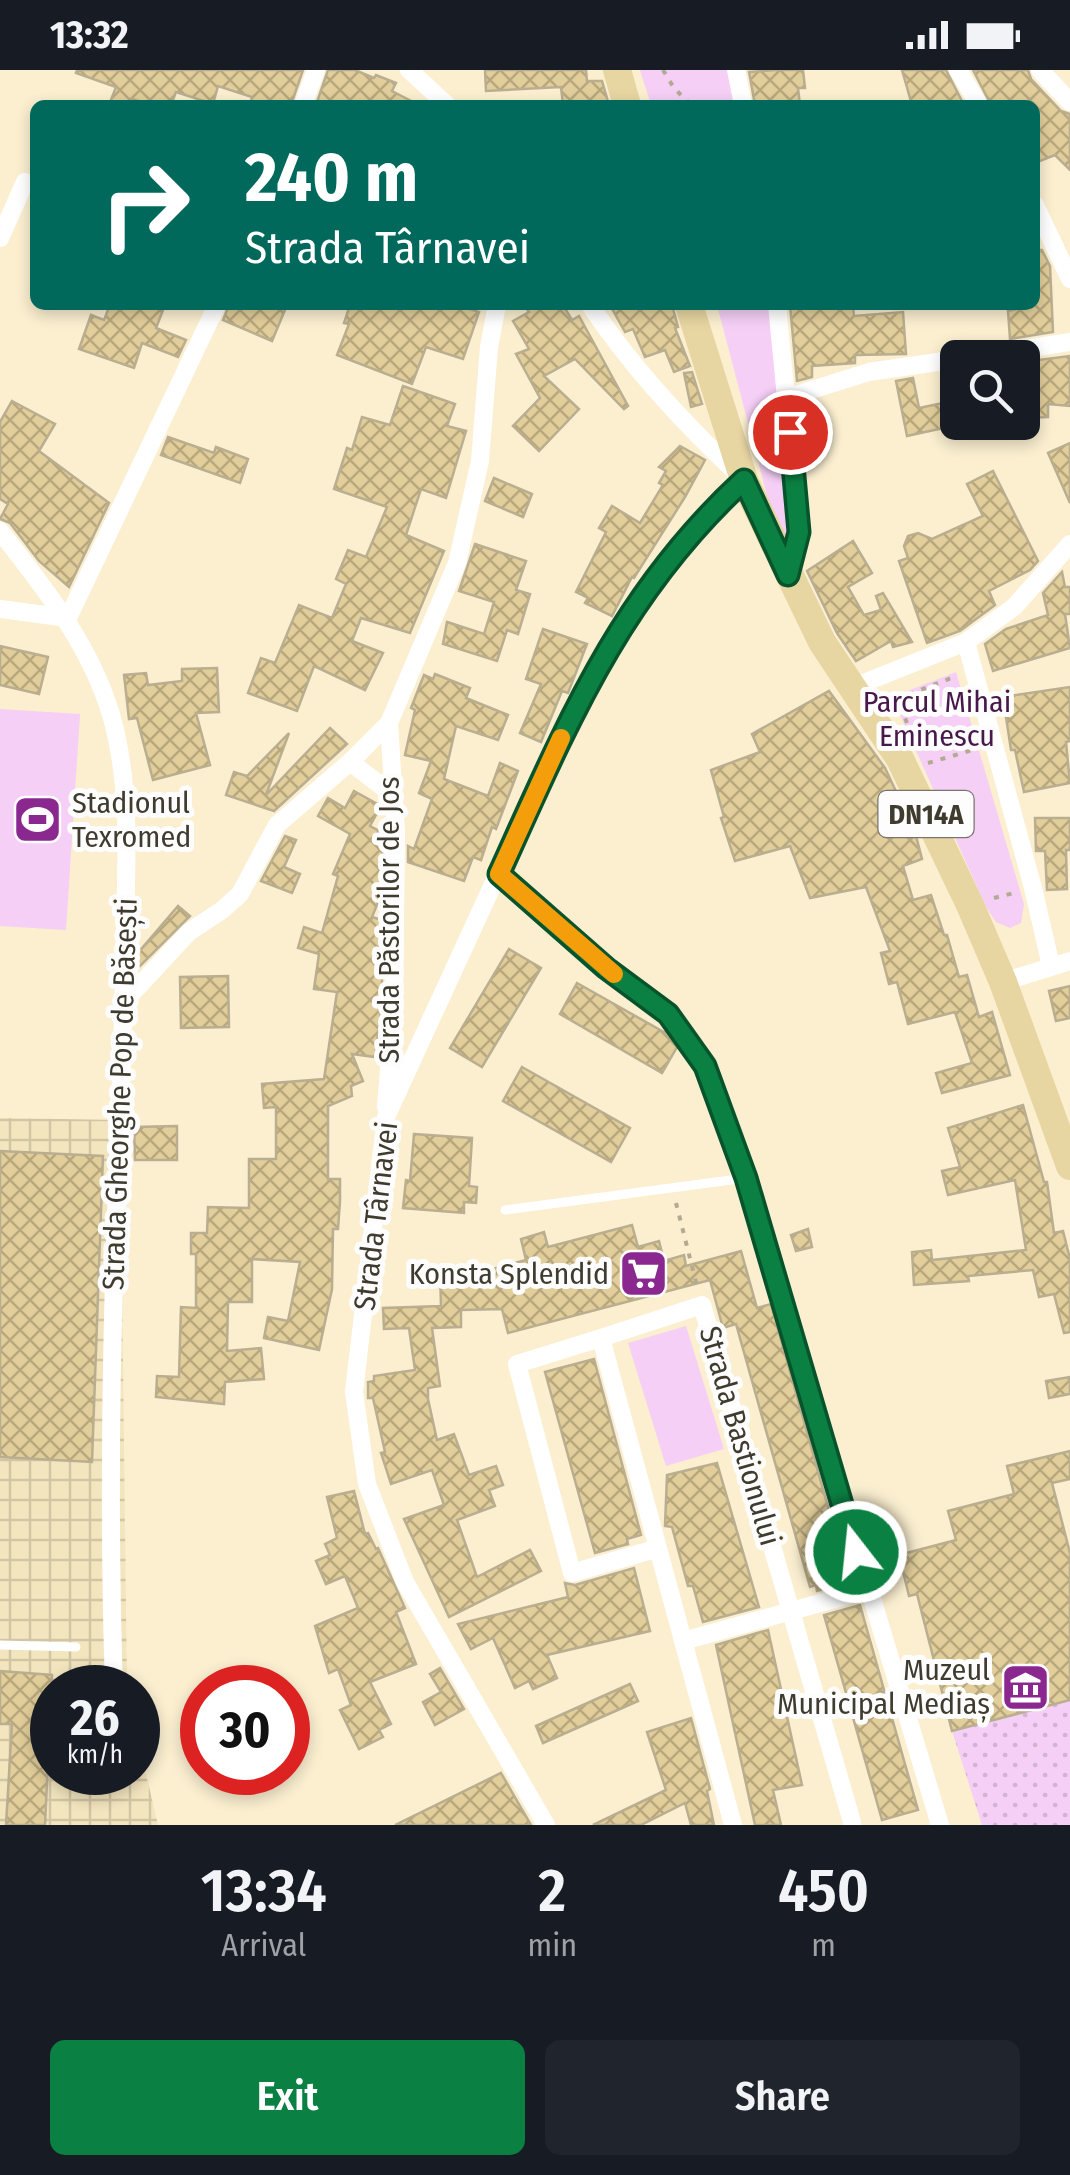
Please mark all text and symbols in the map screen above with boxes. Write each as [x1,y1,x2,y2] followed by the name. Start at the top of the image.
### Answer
[50,12,129,58] text: 13:32
[245,136,418,220] text: 240 m
[80,140,210,270] icon: right
[245,221,530,275] text: Strada Târnavei
[940,340,1040,440] map controls
[940,340,1040,440] button: search
[748,390,833,475] pin
[763,405,818,460] icon: arrive
[863,684,1011,754] park label: Parcul Mihai Eminescu
[371,776,407,1064] street label: Strada Păstorilor de Jos
[72,785,191,855] place label: Stadionul Texromed
[878,791,974,837] road number: DN14A
[11,794,63,846] sports icon: Stadionul Texromed
[95,897,146,1291] street label: Strada Gheorghe Pop de Băsești
[347,1120,405,1312] street label: Strada Târnavei
[618,1248,670,1300] supermarket icon: Konsta Splendid
[409,1256,609,1292] place label: Konsta Splendid
[692,1322,788,1550] street label: Strada Bastionului
[804,1500,908,1604] position arrow
[777,1652,990,1723] place label: Muzeul Municipal Mediaș
[999,1661,1051,1713] museum icon: Muzeul Municipal Mediaș
[180,1665,310,1795] speed limit sign: 30
[70,1688,120,1748] text: 26
[67,1740,123,1770] text: km/h
[201,1855,327,1927] text: 13:34
[539,1855,566,1927] text: 2
[778,1855,869,1927] text: 450
[221,1926,306,1964] text: Arrival
[528,1926,577,1964] text: min
[811,1926,836,1964] text: m
[50,2040,525,2155] button: Exit
[545,2040,1020,2155] button: Share

